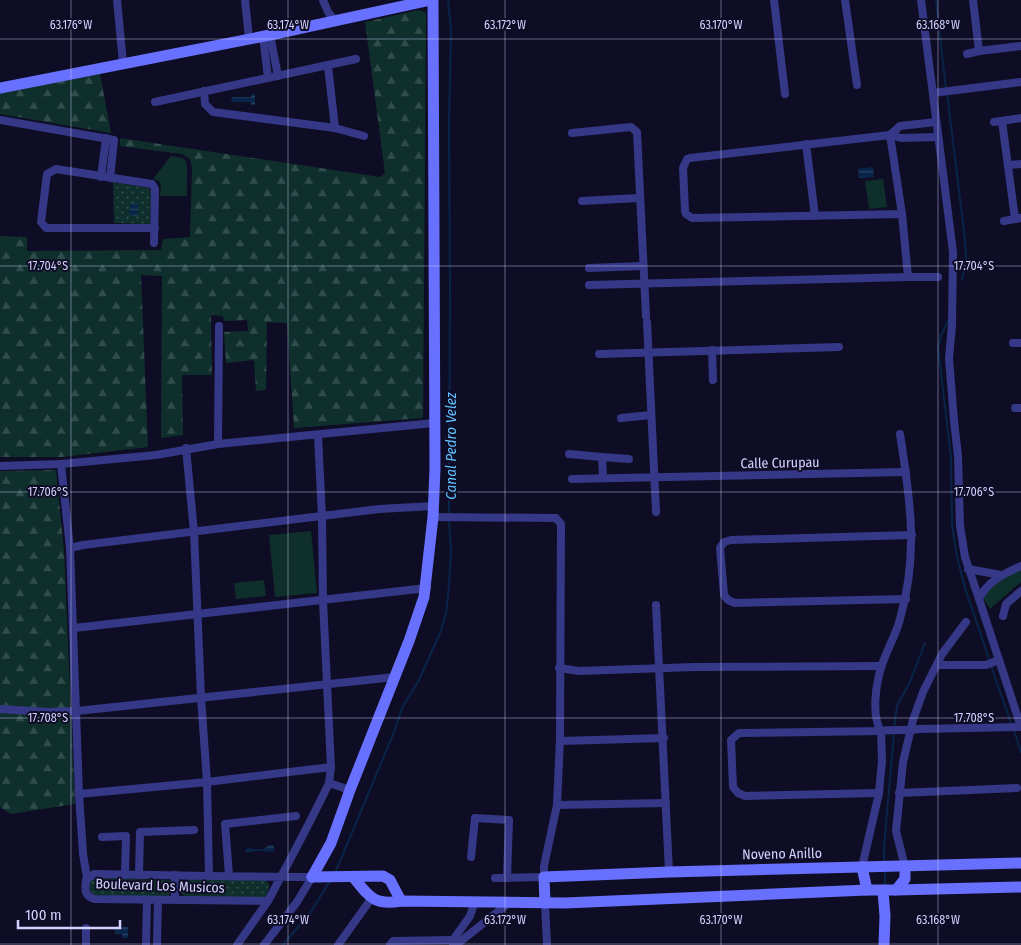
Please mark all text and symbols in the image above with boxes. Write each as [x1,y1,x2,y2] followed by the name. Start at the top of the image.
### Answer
[50,18,92,32] text: 63.176°W
[267,18,309,32] text: 63.174°W
[484,18,526,32] text: 63.172°W
[700,18,742,32] text: 63.170°W
[916,18,960,32] text: 63.168°W
[28,259,68,273] text: 17.704°S
[954,259,994,273] text: 17.704°S
[442,392,460,500] water label: Canal Pedro Velez
[740,454,820,472] street label: Calle Curupau
[28,485,68,499] text: 17.706°S
[954,485,994,499] text: 17.706°S
[28,711,68,725] text: 17.708°S
[954,711,994,725] text: 17.708°S
[742,845,822,863] street label: Noveno Anillo
[95,875,225,897] street label: Boulevard Los Musicos
[18,898,120,930] scale bar
[25,906,62,924] text: 100 m
[267,913,309,927] text: 63.174°W
[484,913,526,927] text: 63.172°W
[700,913,742,927] text: 63.170°W
[916,913,960,927] text: 63.168°W

